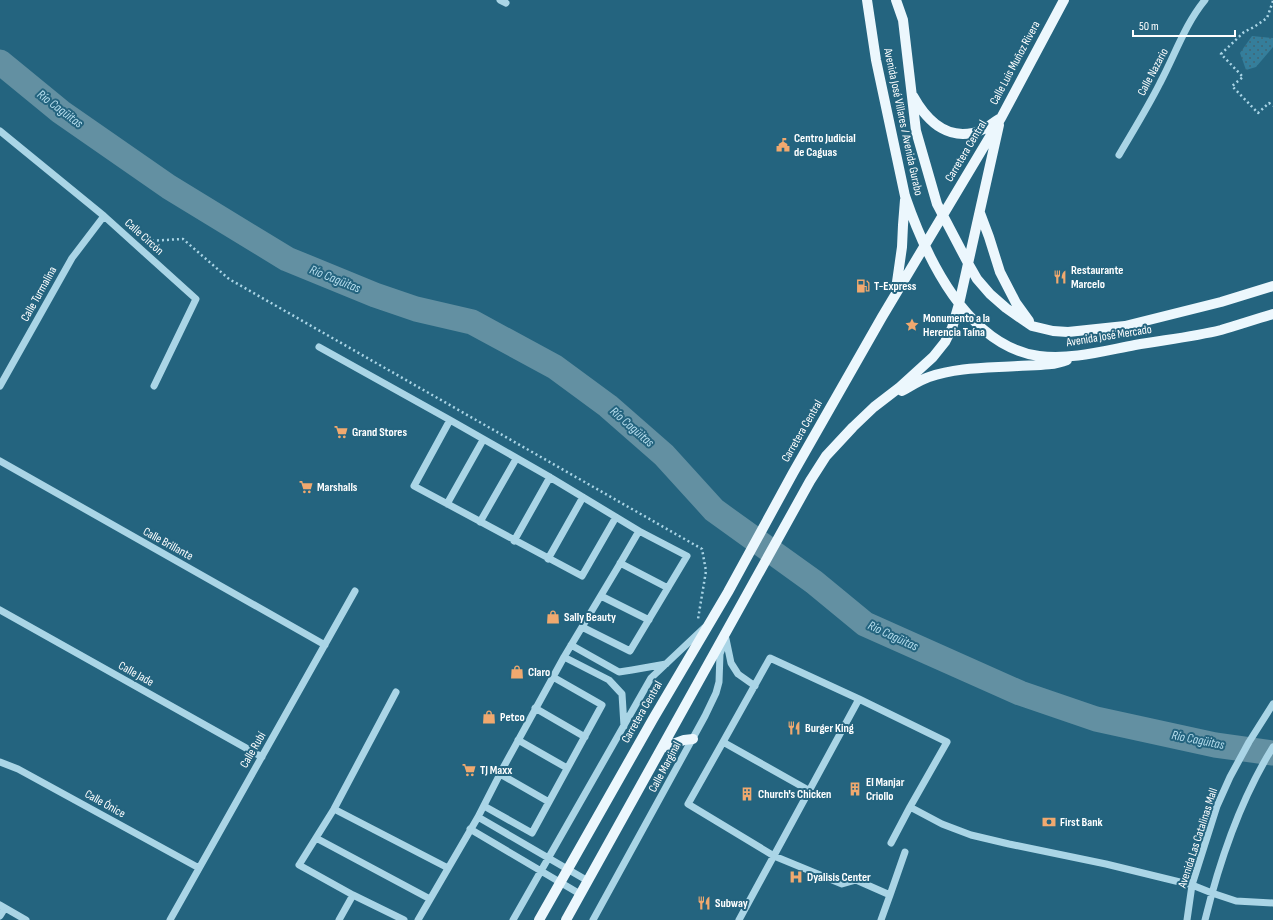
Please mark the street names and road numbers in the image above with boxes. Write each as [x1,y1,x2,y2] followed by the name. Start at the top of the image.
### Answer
[987,18,1044,107] street label: Calle Luis Muñoz Rivera
[880,46,926,197] street label: Avenida José Villares / Avenida Gurabo
[1134,46,1172,98] street label: Calle Nazario
[942,117,990,185] street label: Carretera Central
[121,215,167,259] street label: Calle Circón
[18,263,60,324] street label: Calle Turmalina
[1064,322,1153,350] street label: Avenida José Mercado
[778,397,826,465] street label: Carretera Central
[140,524,196,564] street label: Calle Brillante
[116,658,157,690] street label: Calle Jade
[618,678,666,746] street label: Carretera Central
[237,729,270,771] street label: Calle Rubí
[645,739,685,795] street label: Calle Marginal
[1175,786,1221,891] street label: Avenida Las Catalinas Mall
[82,787,128,821] street label: Calle Ónice

